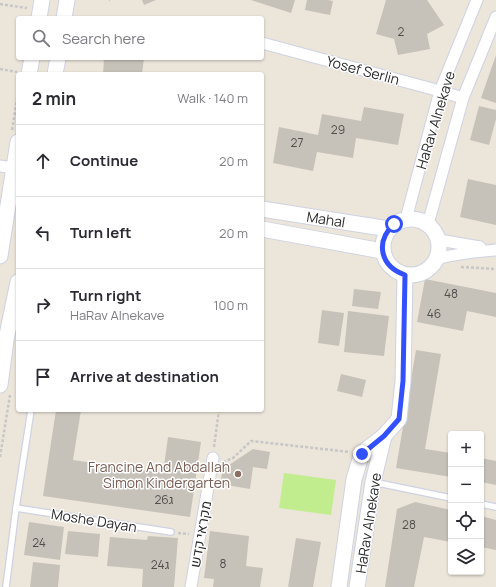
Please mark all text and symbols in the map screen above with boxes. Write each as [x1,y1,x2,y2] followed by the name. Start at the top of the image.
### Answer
[16,16,264,60] search box
[398,23,405,40] house number: 2
[30,27,52,49] icon: search
[62,28,145,49] text: Search here
[324,51,402,89] street label: Yosef Serlin
[411,69,459,171] street label: HaRav Alnekave
[32,87,76,110] text: 2 min
[177,89,248,107] text: Walk · 140 m
[331,121,345,138] house number: 29
[291,134,303,151] house number: 27
[32,150,54,172] icon: ahead
[70,150,138,171] text: Continue
[219,152,248,170] text: 20 m
[305,207,347,231] street label: Mahal
[385,215,403,233] route start
[32,222,54,244] icon: left
[70,222,132,243] text: Turn left
[219,224,248,242] text: 20 m
[70,285,141,306] text: Turn right
[444,285,458,302] house number: 48
[32,294,54,316] icon: right
[213,296,248,314] text: 100 m
[427,305,441,322] house number: 46
[70,306,164,324] text: HaRav Alnekave
[32,366,54,388] icon: arrive
[70,366,219,387] text: Arrive at destination
[448,431,484,575] map controls
[448,431,484,467] button: +
[353,445,371,463] route end
[88,457,230,492] place label: Francine And Abdallah Simon Kindergarten
[448,467,484,503] button: −
[233,469,243,479] marker: Francine And Abdallah Simon Kindergarten
[351,471,385,575] street label: HaRav Alnekave
[155,491,174,508] house number: 26ג
[185,499,215,569] street label: מקראי קדש
[448,503,484,539] button: locate
[50,504,138,536] street label: Moshe Dayan
[402,516,416,533] house number: 28
[32,534,46,551] house number: 24
[448,539,484,575] button: layers
[220,555,227,572] house number: 8
[151,556,170,573] house number: 24ג

